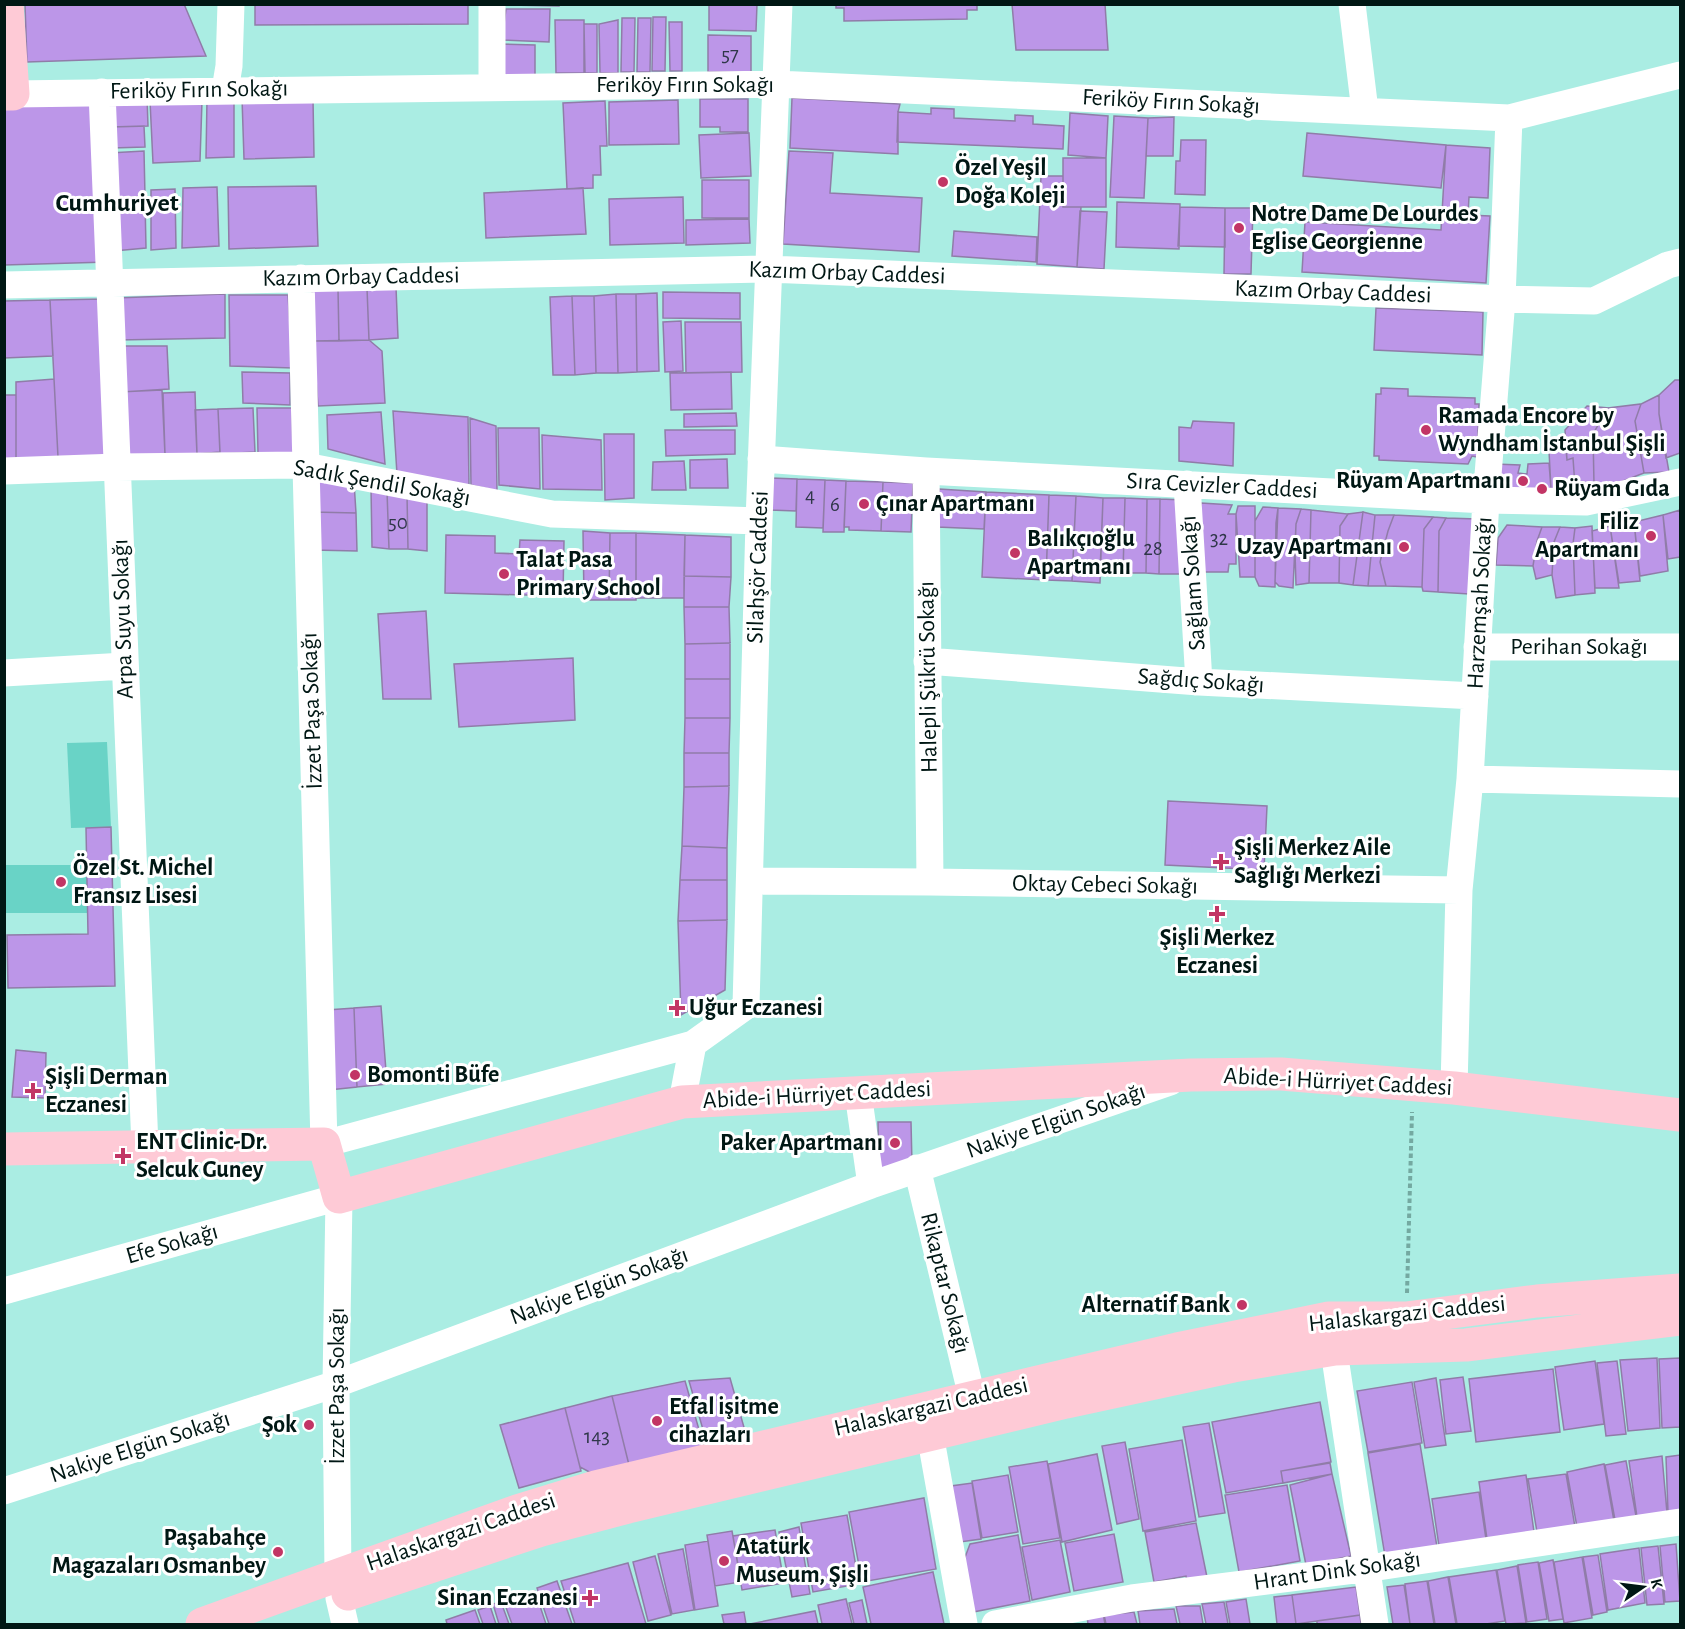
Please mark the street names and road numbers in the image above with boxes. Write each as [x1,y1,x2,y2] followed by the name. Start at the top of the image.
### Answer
[596,73,774,97] street label: Feriköy Fırın Sokağı
[110,76,288,104] street label: Feriköy Fırın Sokağı
[1081,85,1261,119] street label: Feriköy Fırın Sokağı
[748,258,946,288] street label: Kazım Orbay Caddesi
[262,263,460,291] street label: Kazım Orbay Caddesi
[1234,277,1432,307] street label: Kazım Orbay Caddesi
[292,456,472,510] street label: Sadık Şendil Sokağı
[1126,469,1318,503] street label: Sıra Cevizler Caddesi
[743,490,773,644] street label: Silahşör Caddesi
[1176,515,1210,651] street label: Sağlam Sokağı
[1464,516,1496,690] street label: Harzemşah Sokağı
[108,539,138,699] street label: Arpa Suyu Sokağı
[914,581,942,773] street label: Halepli Şükrü Sokağı
[296,632,327,790] street label: İzzet Paşa Sokağı
[1510,635,1648,659] street label: Perihan Sokağı
[1137,665,1265,697] street label: Sağdıç Sokağı
[1012,871,1198,899] street label: Oktay Cebeci Sokağı
[1223,1064,1453,1100] street label: Abide-i Hürriyet Caddesi
[702,1077,932,1113] street label: Abide-i Hürriyet Caddesi
[963,1079,1149,1163] street label: Nakiye Elgün Sokağı
[916,1210,974,1356] street label: Rikaptar Sokağı
[123,1219,221,1269] street label: Efe Sokağı
[507,1243,691,1329] street label: Nakiye Elgün Sokağı
[1307,1292,1507,1336] street label: Halaskargazi Caddesi
[324,1307,349,1465] street label: İzzet Paşa Sokağı
[832,1373,1030,1441] street label: Halaskargazi Caddesi
[47,1407,233,1487] street label: Nakiye Elgün Sokağı
[363,1488,559,1576] street label: Halaskargazi Caddesi
[1252,1547,1422,1595] street label: Hrant Dink Sokağı

